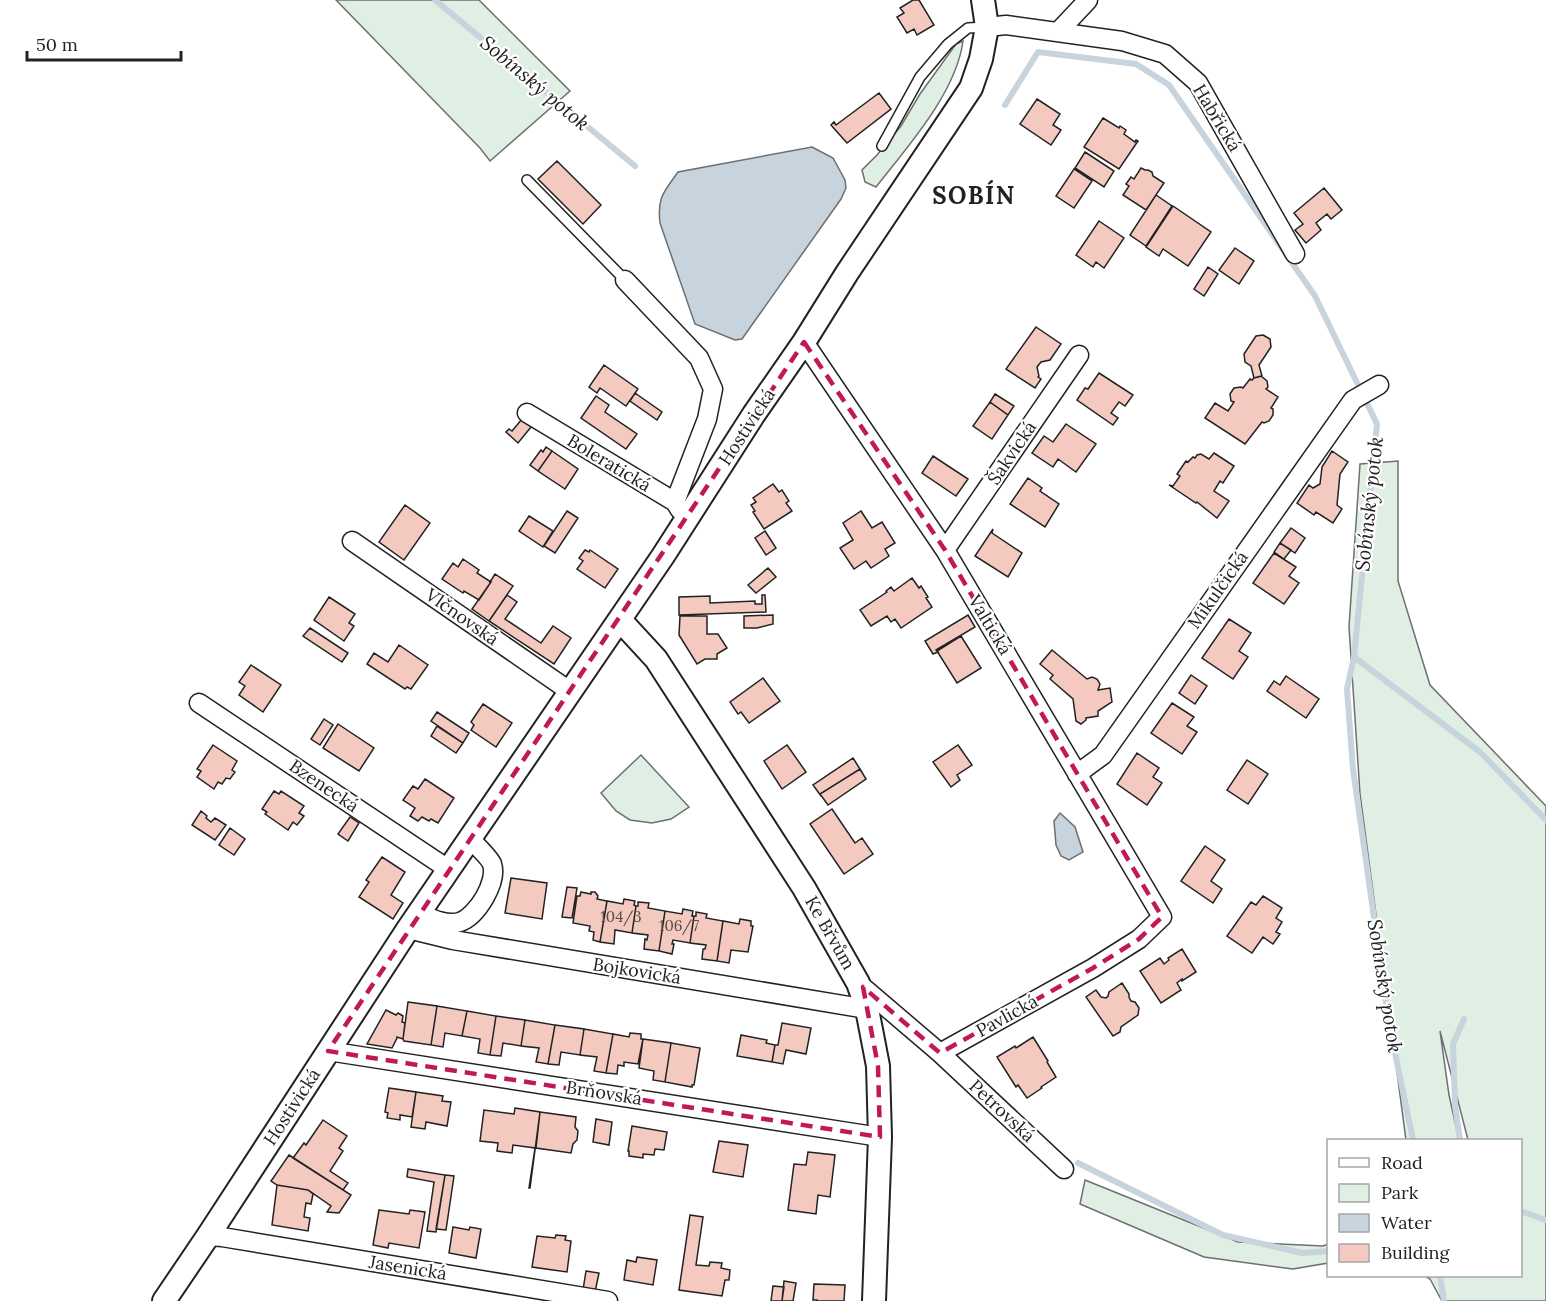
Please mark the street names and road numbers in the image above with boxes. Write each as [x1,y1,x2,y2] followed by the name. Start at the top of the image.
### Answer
[1188,80,1247,156] street label: Habřická
[713,384,780,470] street label: Hostivická
[982,417,1041,489] street label: Šakvická
[563,429,655,497] street label: Boleratická
[1182,546,1253,633] street label: Mikulčická
[420,582,503,650] street label: Vlčnovská
[963,590,1017,659] street label: Valtická
[285,754,363,817] street label: Bzenecká
[800,892,861,974] street label: Ke Břvům
[591,952,683,989] street label: Bojkovická
[972,989,1042,1042] street label: Pavlická
[258,1064,325,1150] street label: Hostivická
[965,1074,1040,1147] street label: Petrovská
[564,1075,644,1110] street label: Brňovská
[367,1250,449,1285] street label: Jasenická

